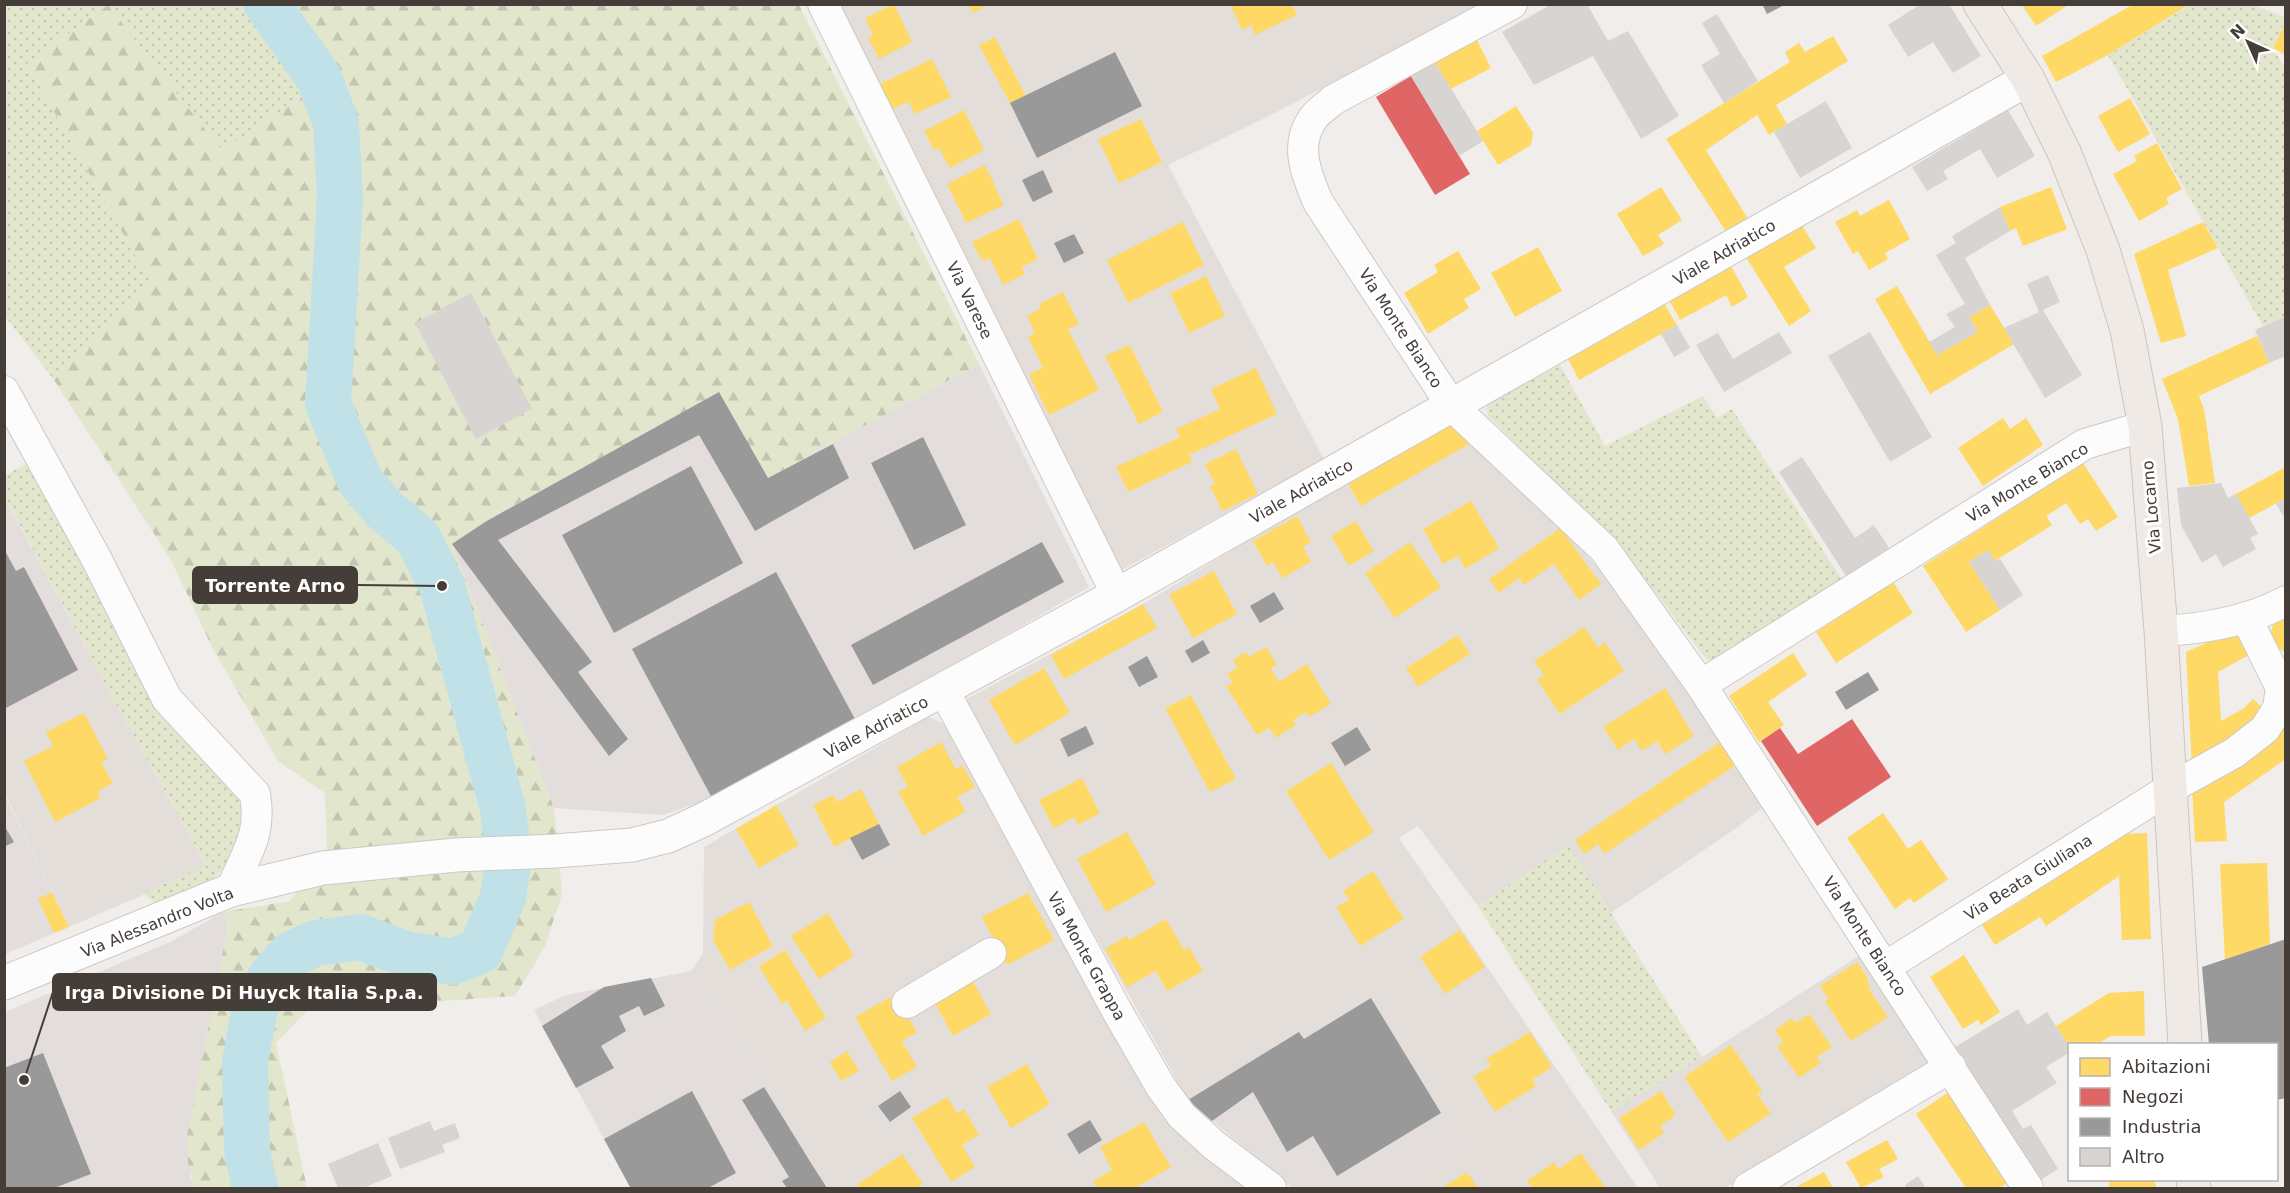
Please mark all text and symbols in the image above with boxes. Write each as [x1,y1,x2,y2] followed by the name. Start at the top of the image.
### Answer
[2218,12,2278,72] north arrow
[2226,20,2249,43] text: N
[1670,215,1779,289] street label: Viale Adriatico
[943,258,996,342] street label: Via Varese
[1355,265,1446,392] street label: Via Monte Bianco
[1963,439,2092,526] street label: Via Monte Bianco
[1246,455,1356,528] street label: Viale Adriatico
[2138,460,2165,554] street label: Via Locarno
[193,567,357,603] callout: Torrente Arno
[205,575,345,596] text: Torrente Arno
[821,692,932,763] street label: Viale Adriatico
[1961,830,2096,925] street label: Via Beata Giuliana
[1819,873,1910,1000] street label: Via Monte Bianco
[78,883,236,962] street label: Via Alessandro Volta
[1043,889,1130,1024] street label: Via Monte Grappa
[53,974,436,1010] callout: Irga Divisione Di Huyck Italia S.p.a.
[64,982,424,1003] text: Irga Divisione Di Huyck Italia S.p.a.
[2068,1043,2278,1181] legend
[2122,1056,2211,1077] text: Abitazioni
[2122,1086,2183,1107] text: Negozi
[2122,1116,2201,1137] text: Industria
[2122,1146,2164,1167] text: Altro

